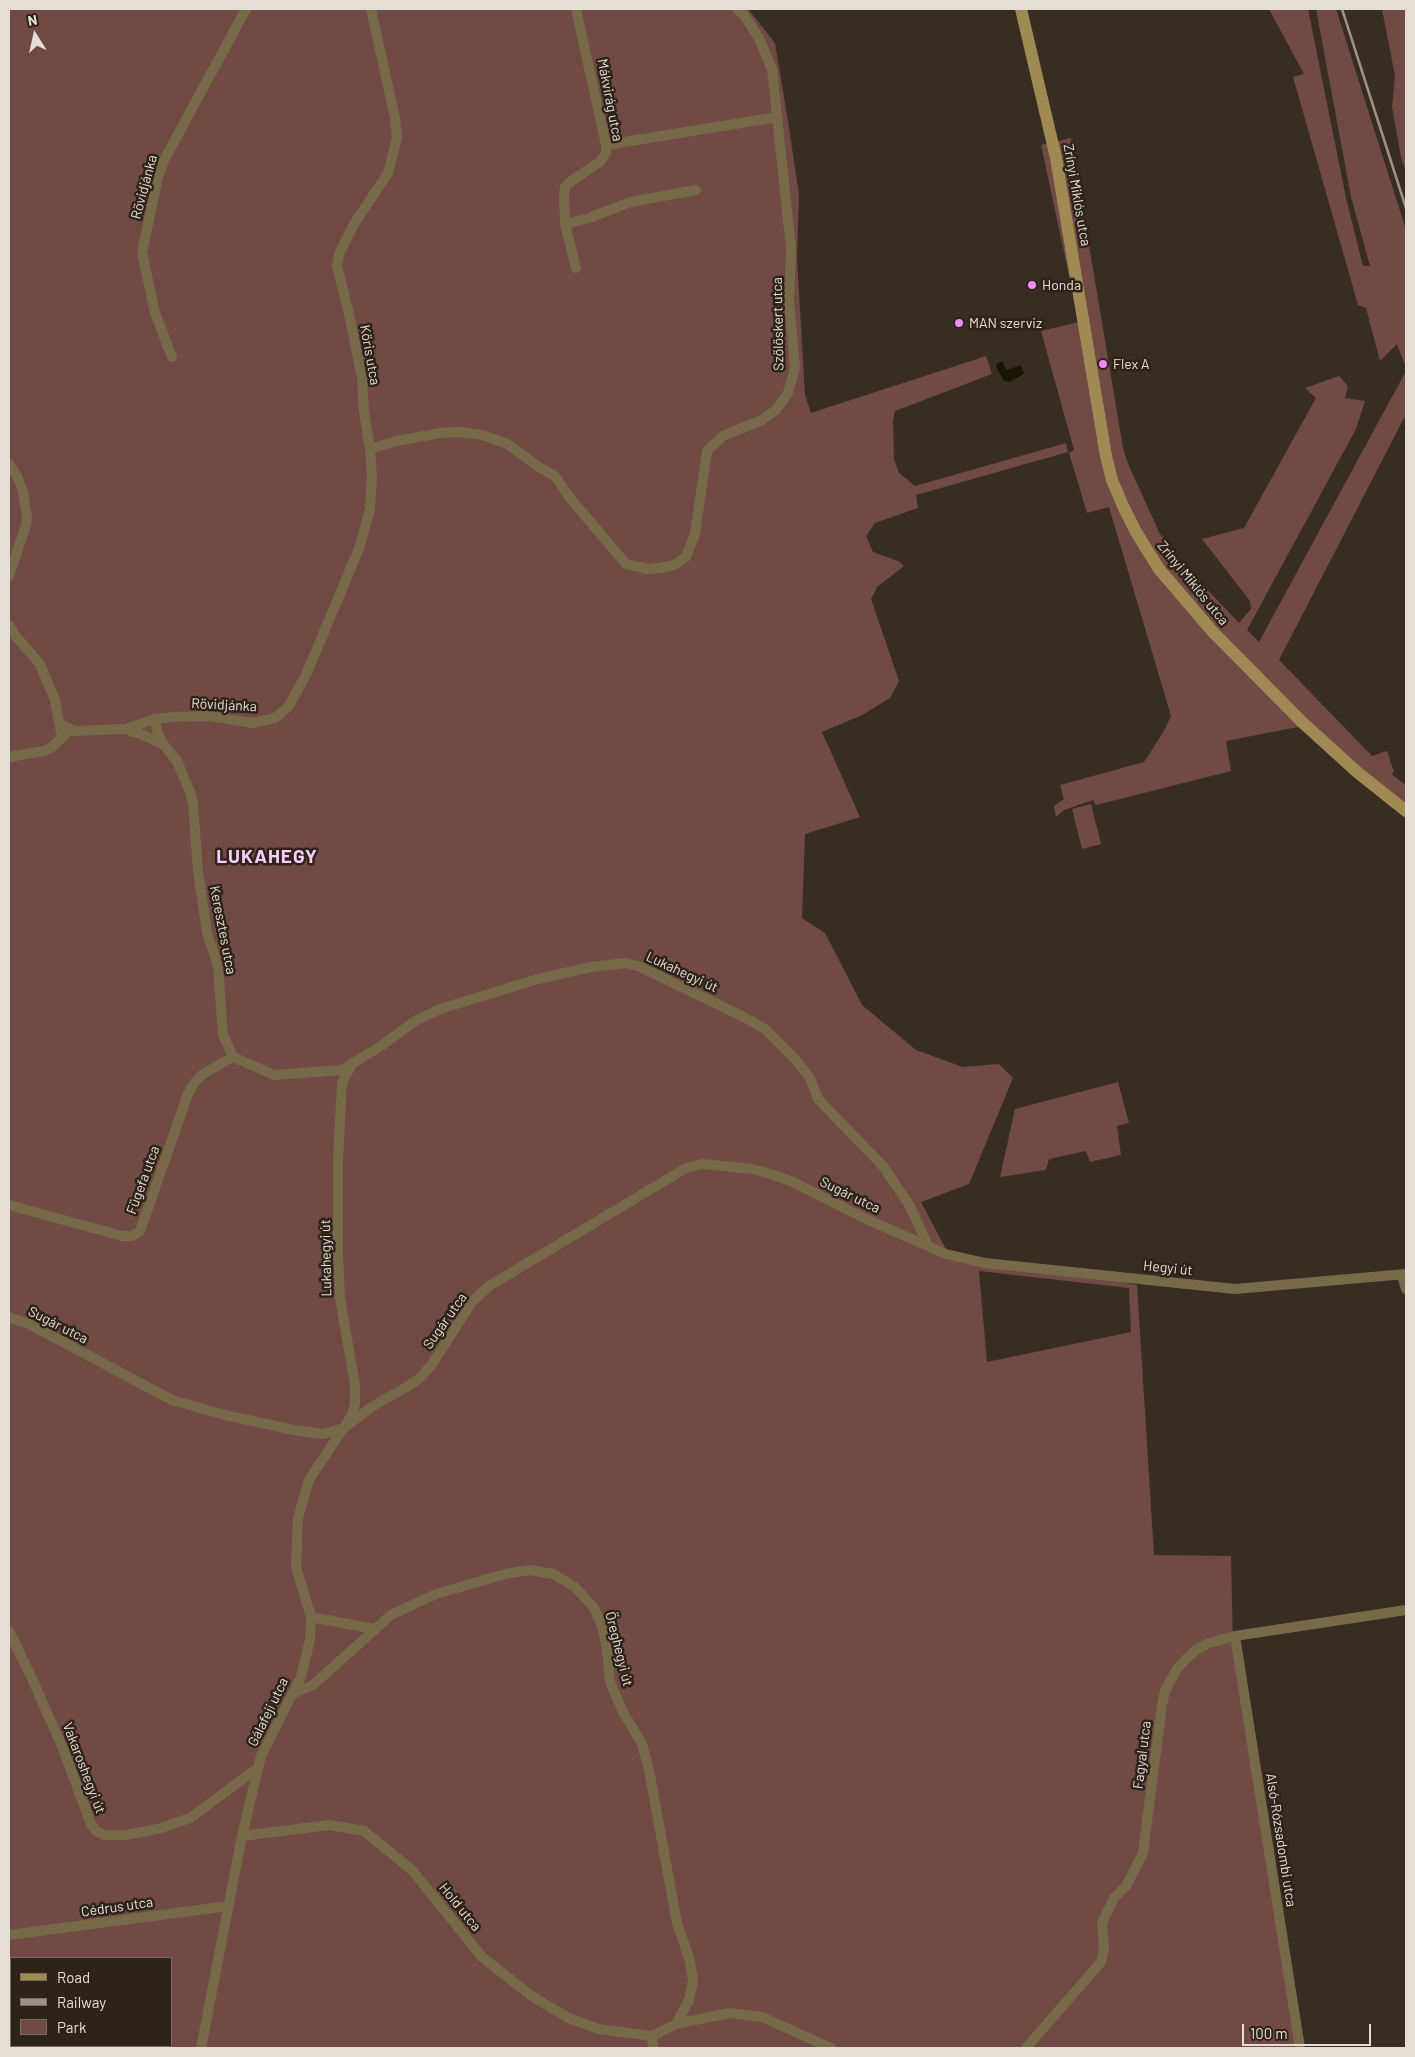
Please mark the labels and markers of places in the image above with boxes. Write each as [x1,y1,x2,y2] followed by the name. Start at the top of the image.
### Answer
[1042,277,1081,293] place label: Honda
[1026,279,1038,291] marker: Honda
[969,315,1042,331] place label: MAN szerviz
[953,317,965,329] marker: MAN szerviz
[1113,356,1149,372] place label: Flex A
[1097,358,1109,370] marker: Flex A

